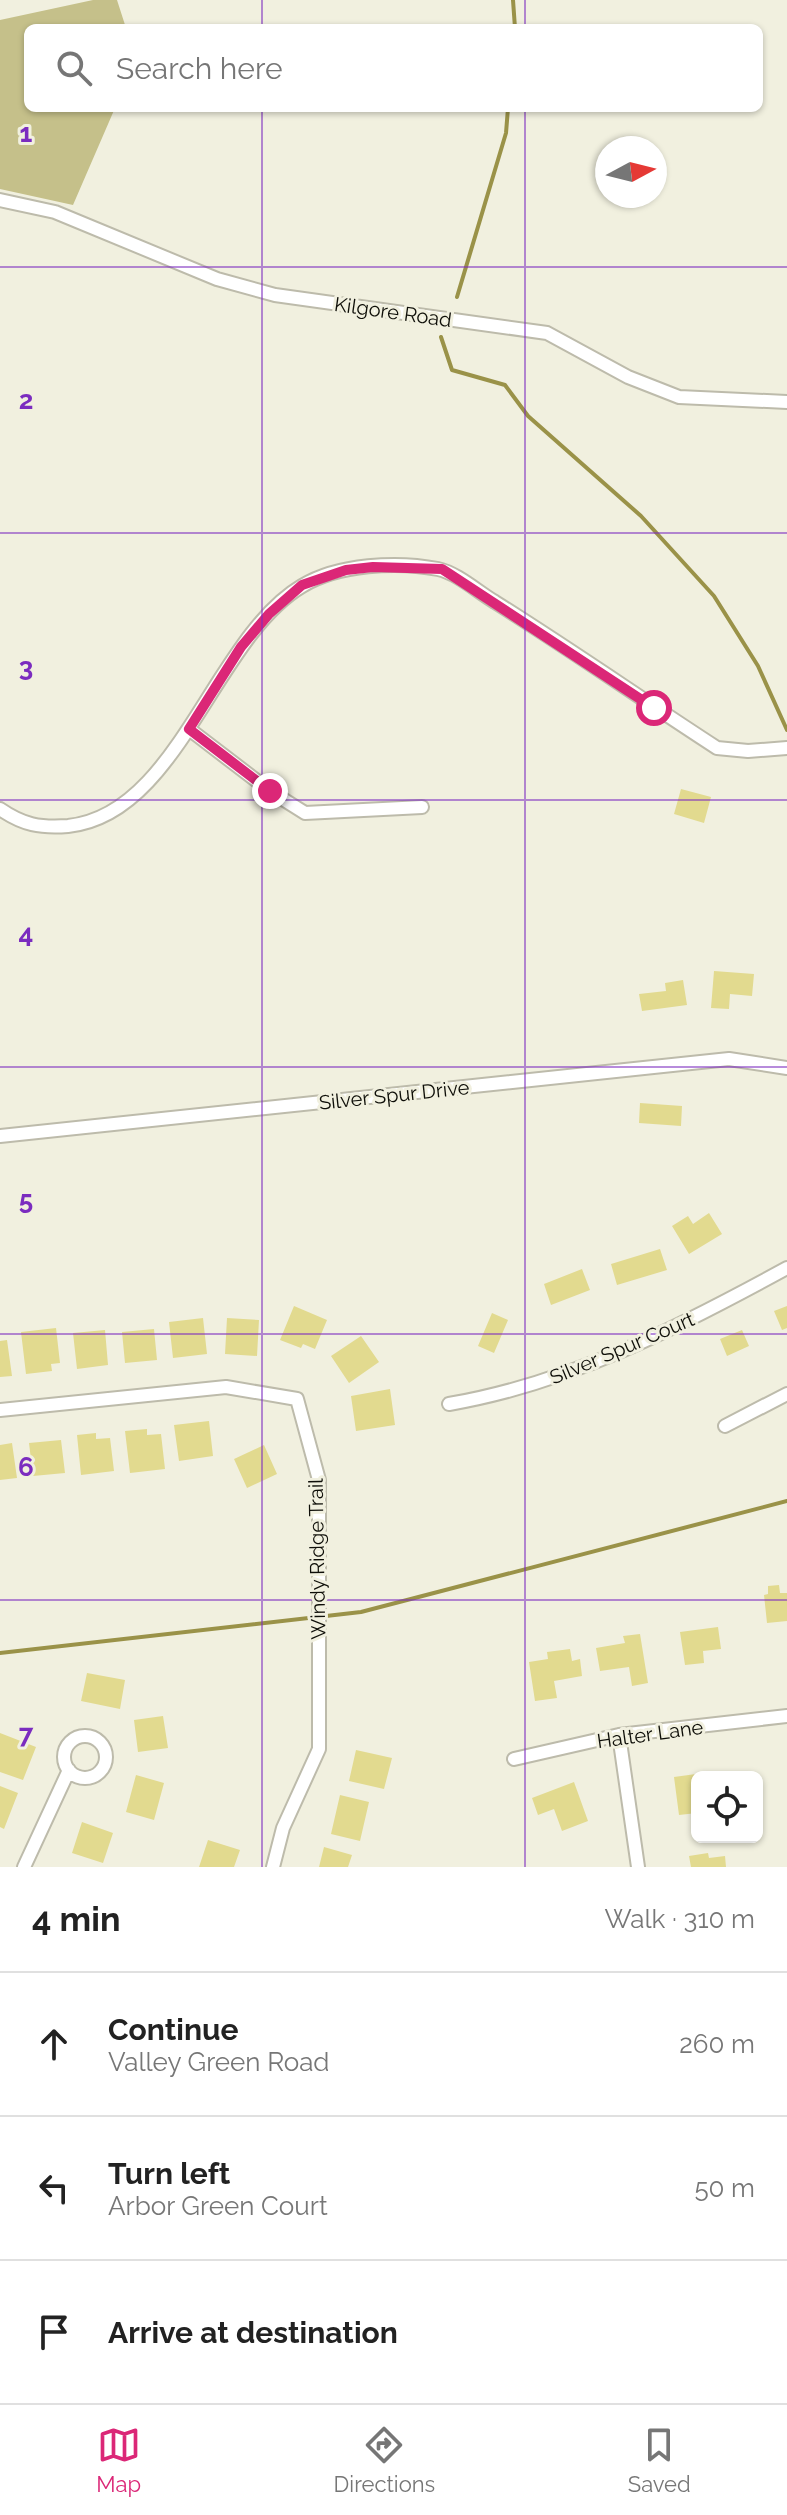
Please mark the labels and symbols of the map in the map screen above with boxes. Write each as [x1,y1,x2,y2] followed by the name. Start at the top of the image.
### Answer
[20,118,33,148] text: 1
[595,136,667,208] north arrow
[333,292,453,332] street label: Kilgore Road
[19,385,33,415] text: 2
[19,652,33,682] text: 3
[636,690,672,726] route start
[252,773,288,809] route end
[19,919,33,949] text: 4
[318,1075,471,1115] street label: Silver Spur Drive
[19,1185,33,1215] text: 5
[546,1307,698,1389] street label: Silver Spur Court
[18,1452,34,1482] text: 6
[304,1478,330,1640] street label: Windy Ridge Trail
[595,1715,705,1753] street label: Halter Lane
[19,1719,34,1749] text: 7

